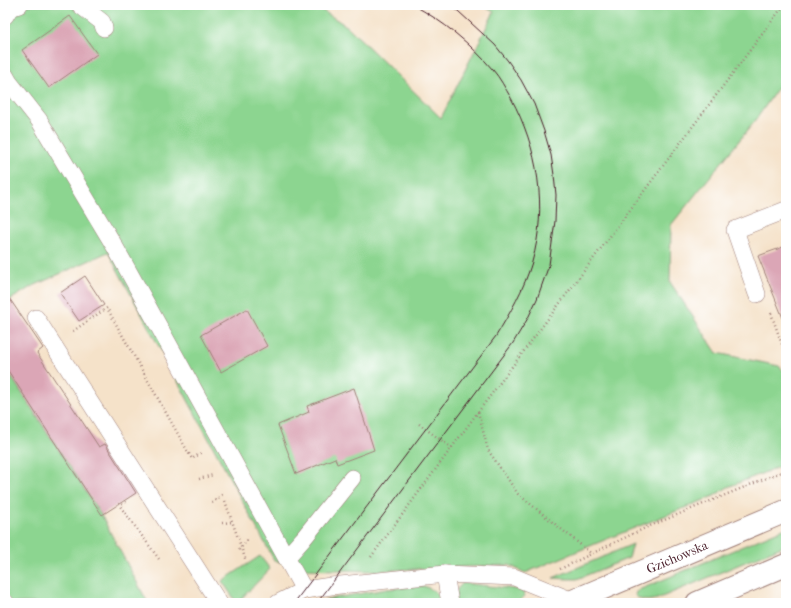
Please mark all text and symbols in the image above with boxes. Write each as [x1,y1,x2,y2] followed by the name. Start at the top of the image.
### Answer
[644,537,711,577] street label: Gzichowska

